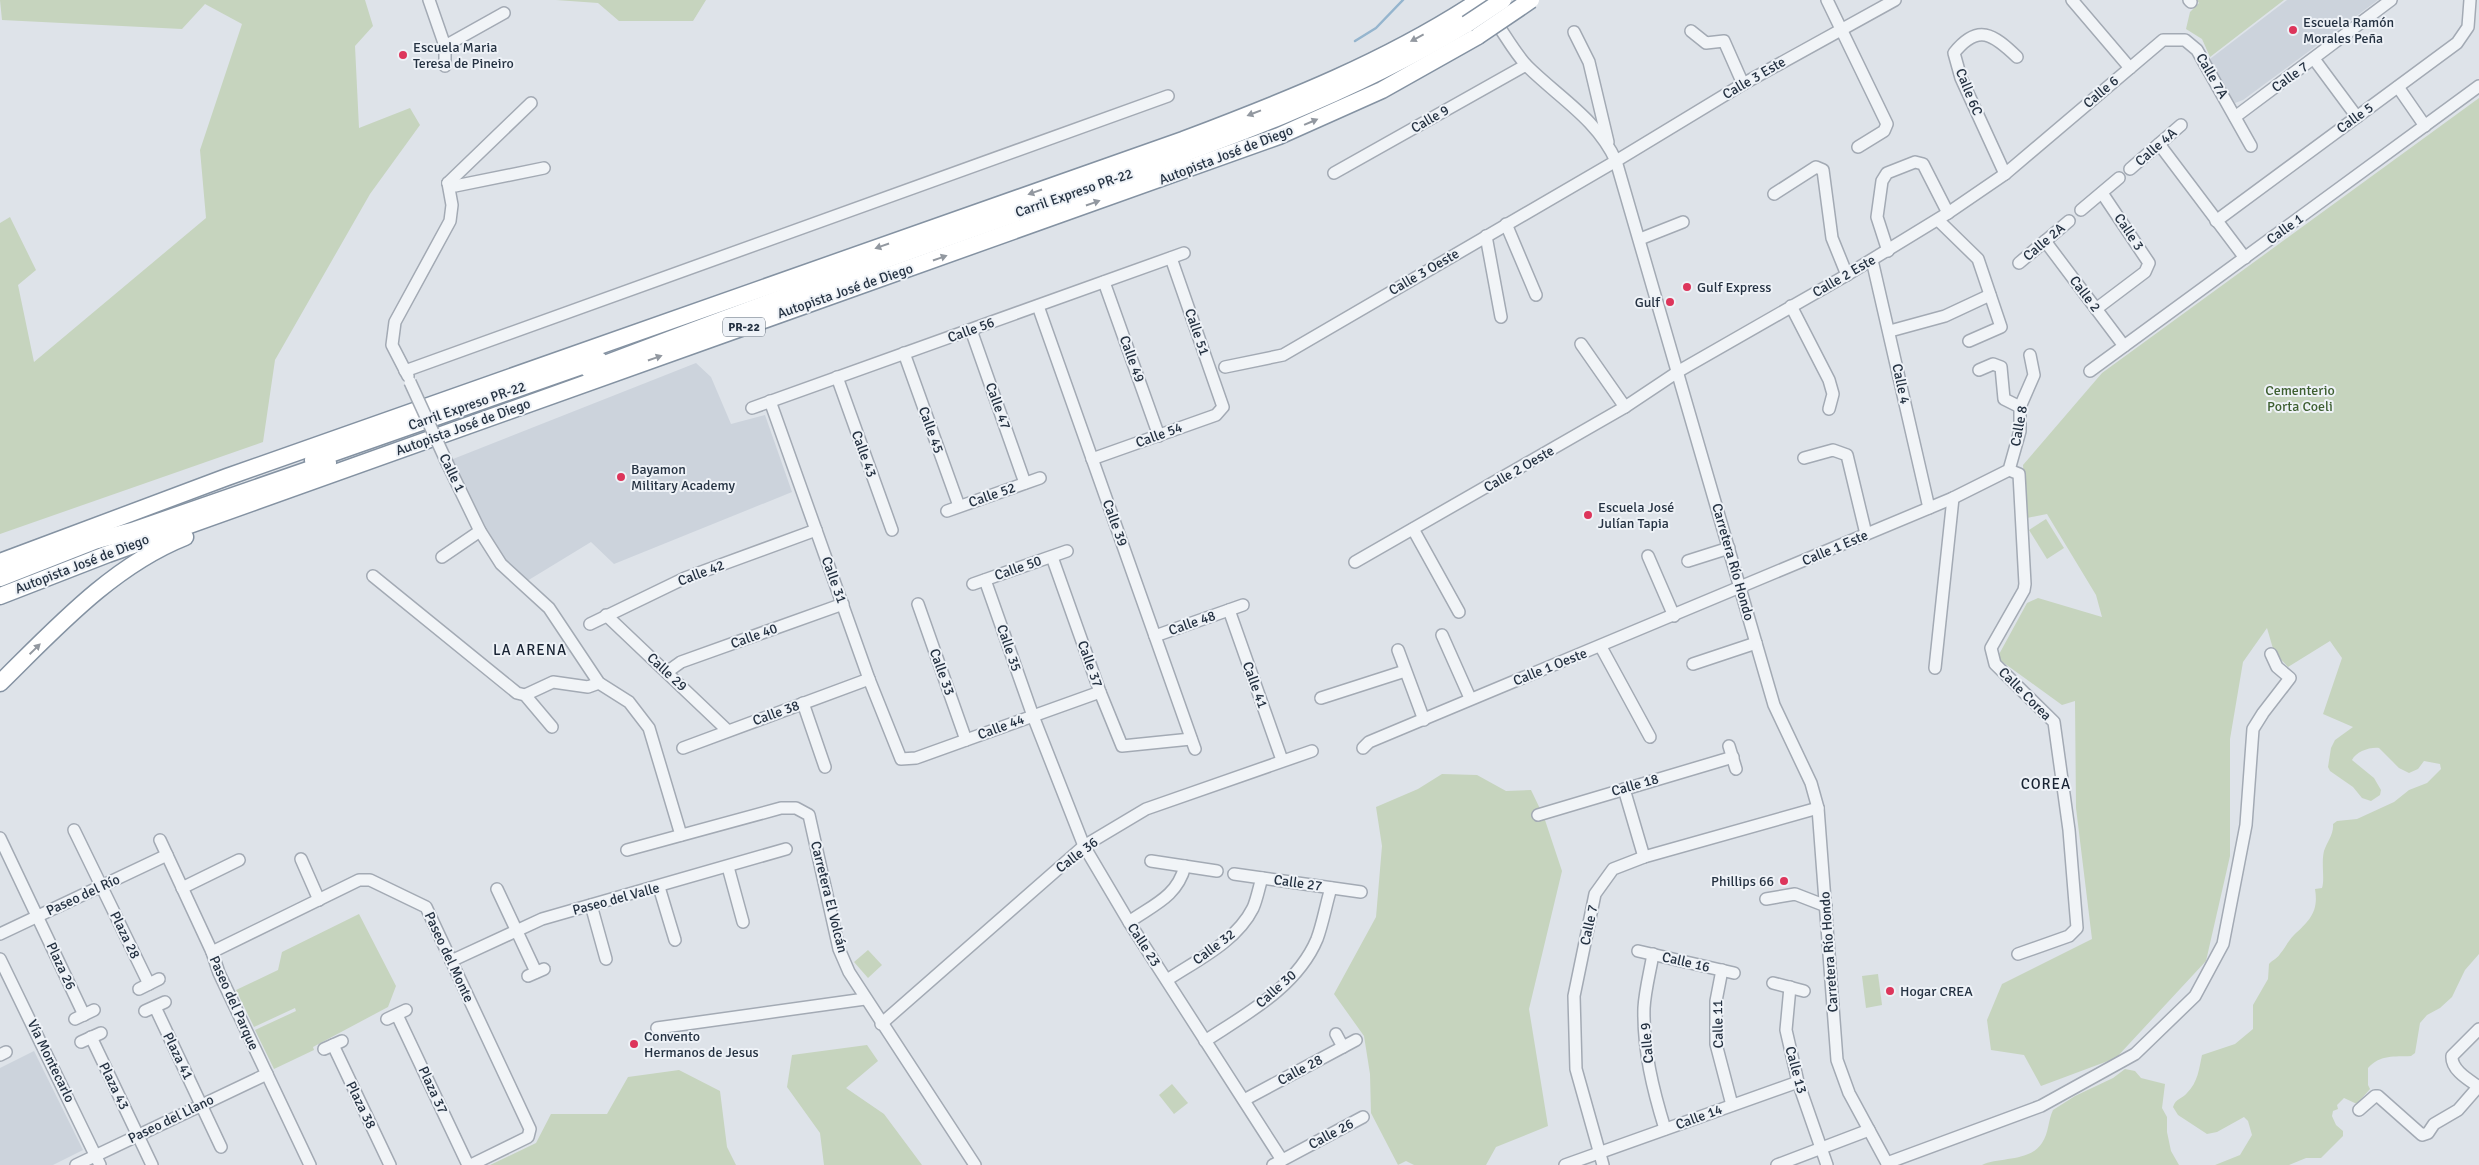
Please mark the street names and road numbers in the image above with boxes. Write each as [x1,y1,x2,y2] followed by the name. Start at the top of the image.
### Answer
[2192,50,2232,102] street label: Calle 7A
[1719,53,1789,103] street label: Calle 3 Este
[2268,58,2312,96] street label: Calle 7
[1952,66,1986,118] street label: Calle 6C
[2080,72,2122,112] street label: Calle 6
[2333,99,2377,137] street label: Calle 5
[1408,101,1452,137] street label: Calle 9
[1156,122,1296,188] street label: Autopista José de Diego
[2132,124,2181,170] street label: Calle 4A
[1013,165,1135,221] street label: Carril Expreso PR-22
[2110,210,2148,254] street label: Calle 3
[2263,210,2307,248] street label: Calle 1
[2020,219,2069,264] street label: Calle 2A
[1386,245,1462,299] street label: Calle 3 Oeste
[1809,251,1879,301] street label: Calle 2 Este
[775,260,915,322] street label: Autopista José de Diego
[2066,272,2104,316] street label: Calle 2
[1181,306,1213,358] street label: Calle 51
[945,314,997,346] street label: Calle 56
[723,318,765,337] road number: PR-22
[1116,333,1148,385] street label: Calle 49
[1888,362,1914,406] street label: Calle 4
[406,378,528,434] street label: Carril Expreso PR-22
[982,380,1014,432] street label: Calle 47
[393,395,533,459] street label: Autopista José de Diego
[915,404,947,456] street label: Calle 45
[2007,404,2031,448] street label: Calle 8
[1133,419,1185,451] street label: Calle 54
[848,428,880,480] street label: Calle 43
[1481,442,1557,496] street label: Calle 2 Oeste
[435,451,469,495] street label: Calle 1
[966,479,1018,511] street label: Calle 52
[1099,497,1131,549] street label: Calle 39
[1708,501,1758,623] street label: Carretera Río Hondo
[1799,527,1871,569] street label: Calle 1 Este
[12,531,152,597] street label: Autopista José de Diego
[992,552,1044,584] street label: Calle 50
[818,554,850,606] street label: Calle 31
[675,556,727,590] street label: Calle 42
[1166,607,1218,639] street label: Calle 48
[728,620,780,652] street label: Calle 40
[993,622,1025,674] street label: Calle 35
[1074,638,1106,690] street label: Calle 37
[1511,644,1589,690] street label: Calle 1 Oeste
[926,646,958,698] street label: Calle 33
[643,649,691,695] street label: Calle 29
[1239,659,1271,711] street label: Calle 41
[1995,664,2055,724] street label: Calle Corea
[750,697,802,729] street label: Calle 38
[975,711,1027,743] street label: Calle 44
[1609,770,1661,800] street label: Calle 18
[1052,834,1102,876] street label: Calle 36
[807,839,851,955] street label: Carretera El Volcán
[43,871,123,919] street label: Paseo del Río
[1273,871,1323,895] street label: Calle 27
[571,879,661,919] street label: Paseo del Valle
[1816,891,1842,1013] street label: Carretera Río Hondo
[1576,903,1602,947] street label: Calle 7
[106,908,144,962] street label: Plaza 28
[421,909,477,1005] street label: Paseo del Monte
[1124,920,1164,970] street label: Calle 23
[1189,926,1239,968] street label: Calle 32
[43,939,79,993] street label: Plaza 26
[1660,948,1712,976] street label: Calle 16
[206,953,262,1053] street label: Paseo del Parque
[1252,966,1300,1012] street label: Calle 30
[1709,1000,1727,1048] street label: Calle 11
[24,1017,78,1105] street label: Vía Montecarlo
[1637,1022,1657,1064] street label: Calle 9
[159,1029,197,1083] street label: Plaza 41
[1782,1044,1810,1096] street label: Calle 13
[1275,1051,1325,1089] street label: Calle 28
[95,1059,133,1113] street label: Plaza 43
[415,1063,451,1117] street label: Plaza 37
[342,1078,380,1132] street label: Plaza 38
[125,1091,217,1147] street label: Paseo del Llano
[1673,1101,1725,1133] street label: Calle 14
[1306,1115,1356,1153] street label: Calle 26

